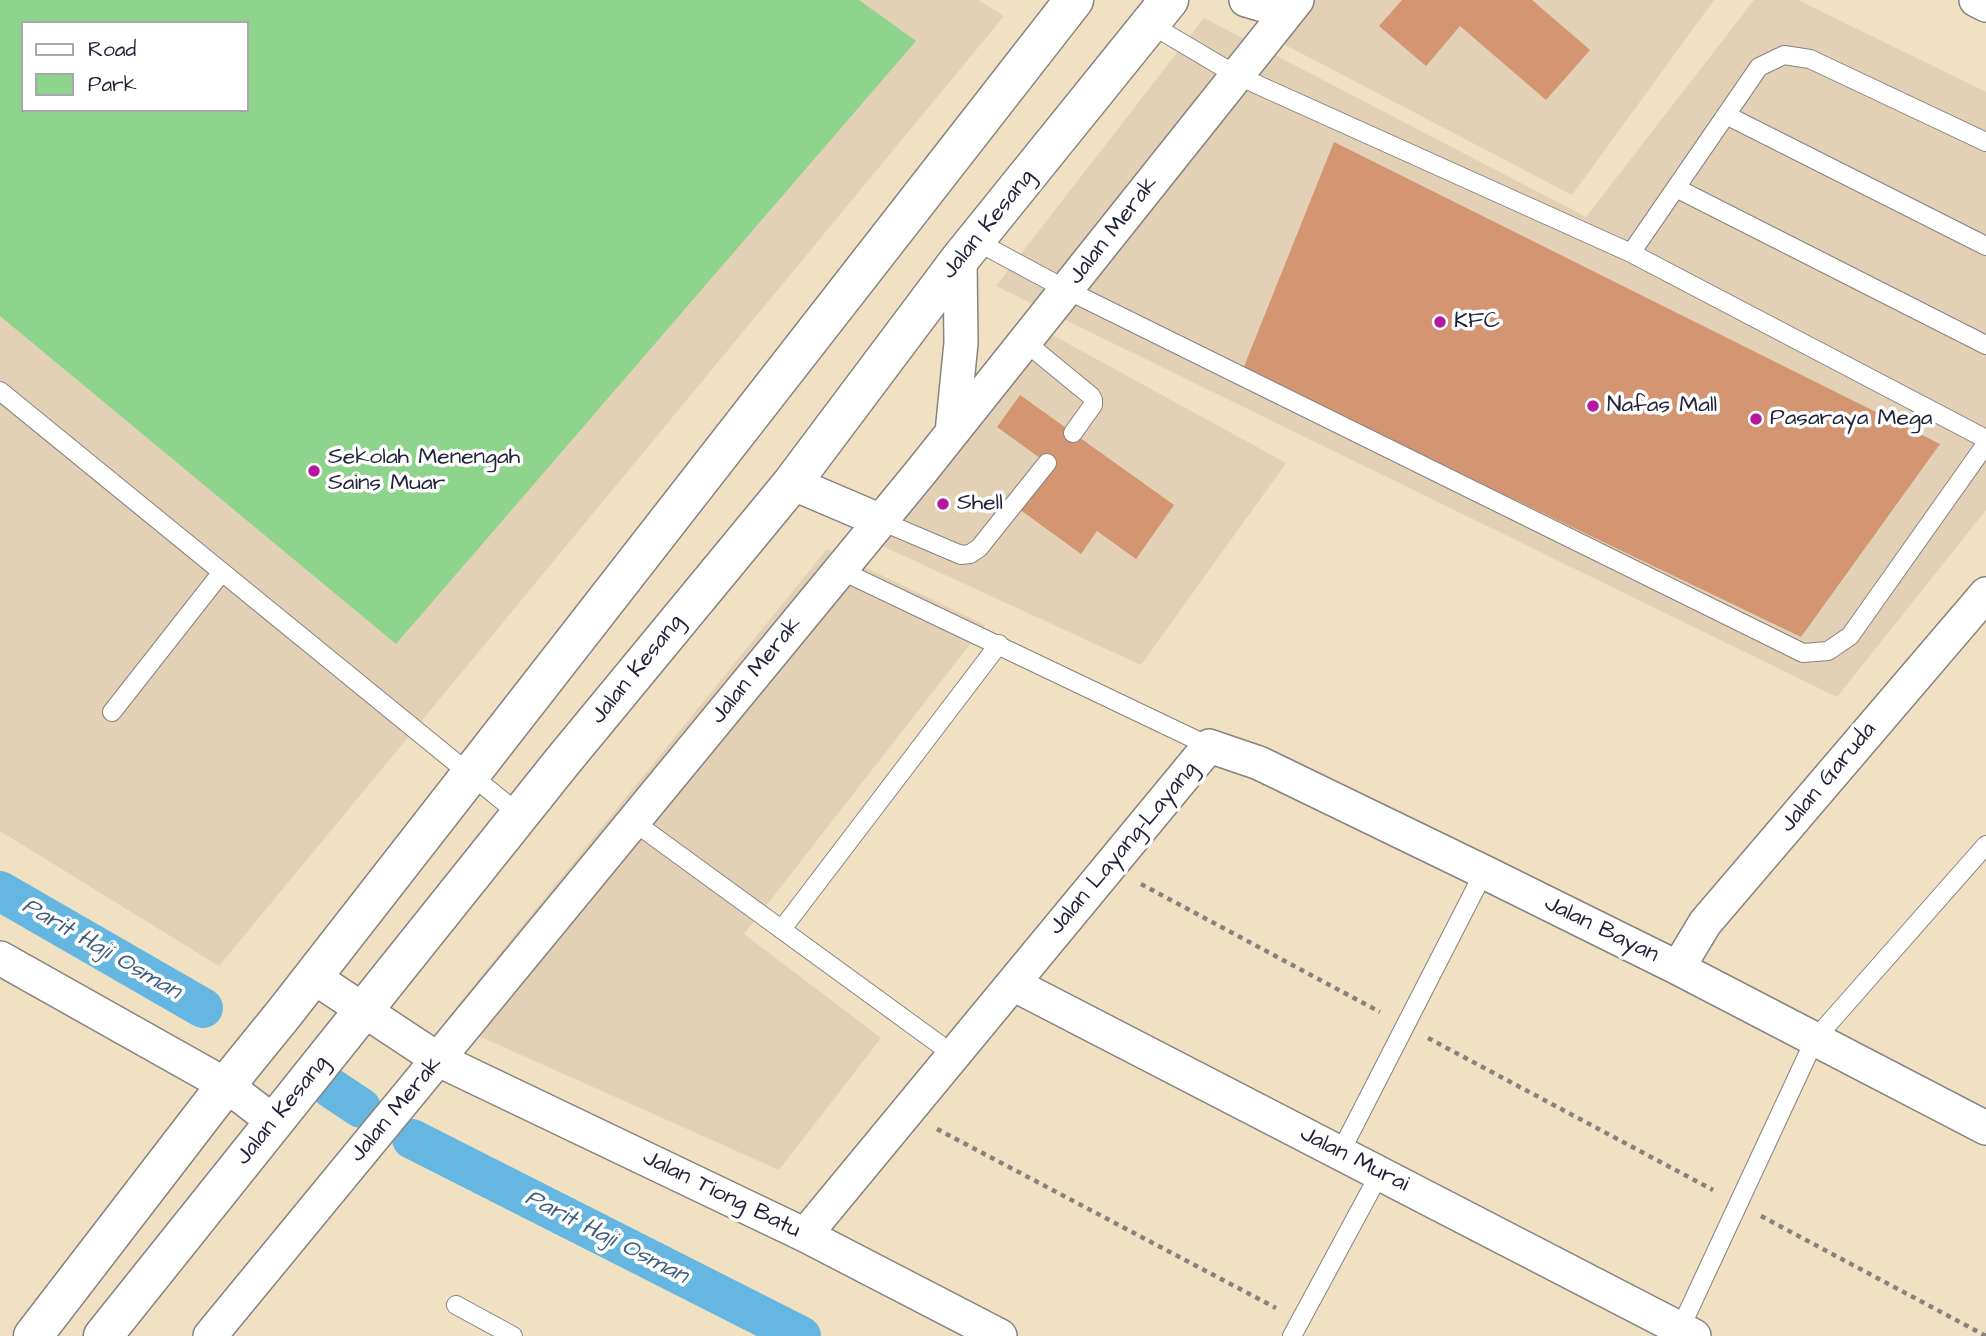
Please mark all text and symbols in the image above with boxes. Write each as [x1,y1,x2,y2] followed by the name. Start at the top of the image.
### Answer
[21,21,248,112] legend
[88,35,136,64] text: Road
[88,70,137,99] text: Park
[936,165,1042,285] street label: Jalan Kesang
[1063,171,1165,291] street label: Jalan Merak
[1454,308,1500,336] place label: KFC
[1432,314,1448,330] marker: KFC
[1607,392,1717,420] place label: Nafas Mall
[1585,398,1601,414] marker: Nafas Mall
[1770,405,1933,433] place label: Pasaraya Mega
[1748,411,1764,427] marker: Pasaraya Mega
[328,444,520,498] place label: Sekolah Menengah Sains Muar
[306,463,322,479] marker: Sekolah Menengah Sains Muar
[957,490,1003,518] place label: Shell
[935,496,951,512] marker: Shell
[585,610,691,730] street label: Jalan Kesang
[705,612,809,730] street label: Jalan Merak
[1775,717,1883,839] street label: Jalan Garuda
[1043,757,1205,941] street label: Jalan Layang-Layang
[1539,890,1663,970] street label: Jalan Bayan
[16,893,186,1007] water label: Parit Haji Osman
[230,1051,336,1171] street label: Jalan Kesang
[345,1051,449,1169] street label: Jalan Merak
[1295,1121,1413,1199] street label: Jalan Murai
[638,1145,804,1245] street label: Jalan Tiong Batu
[520,1185,692,1291] water label: Parit Haji Osman

